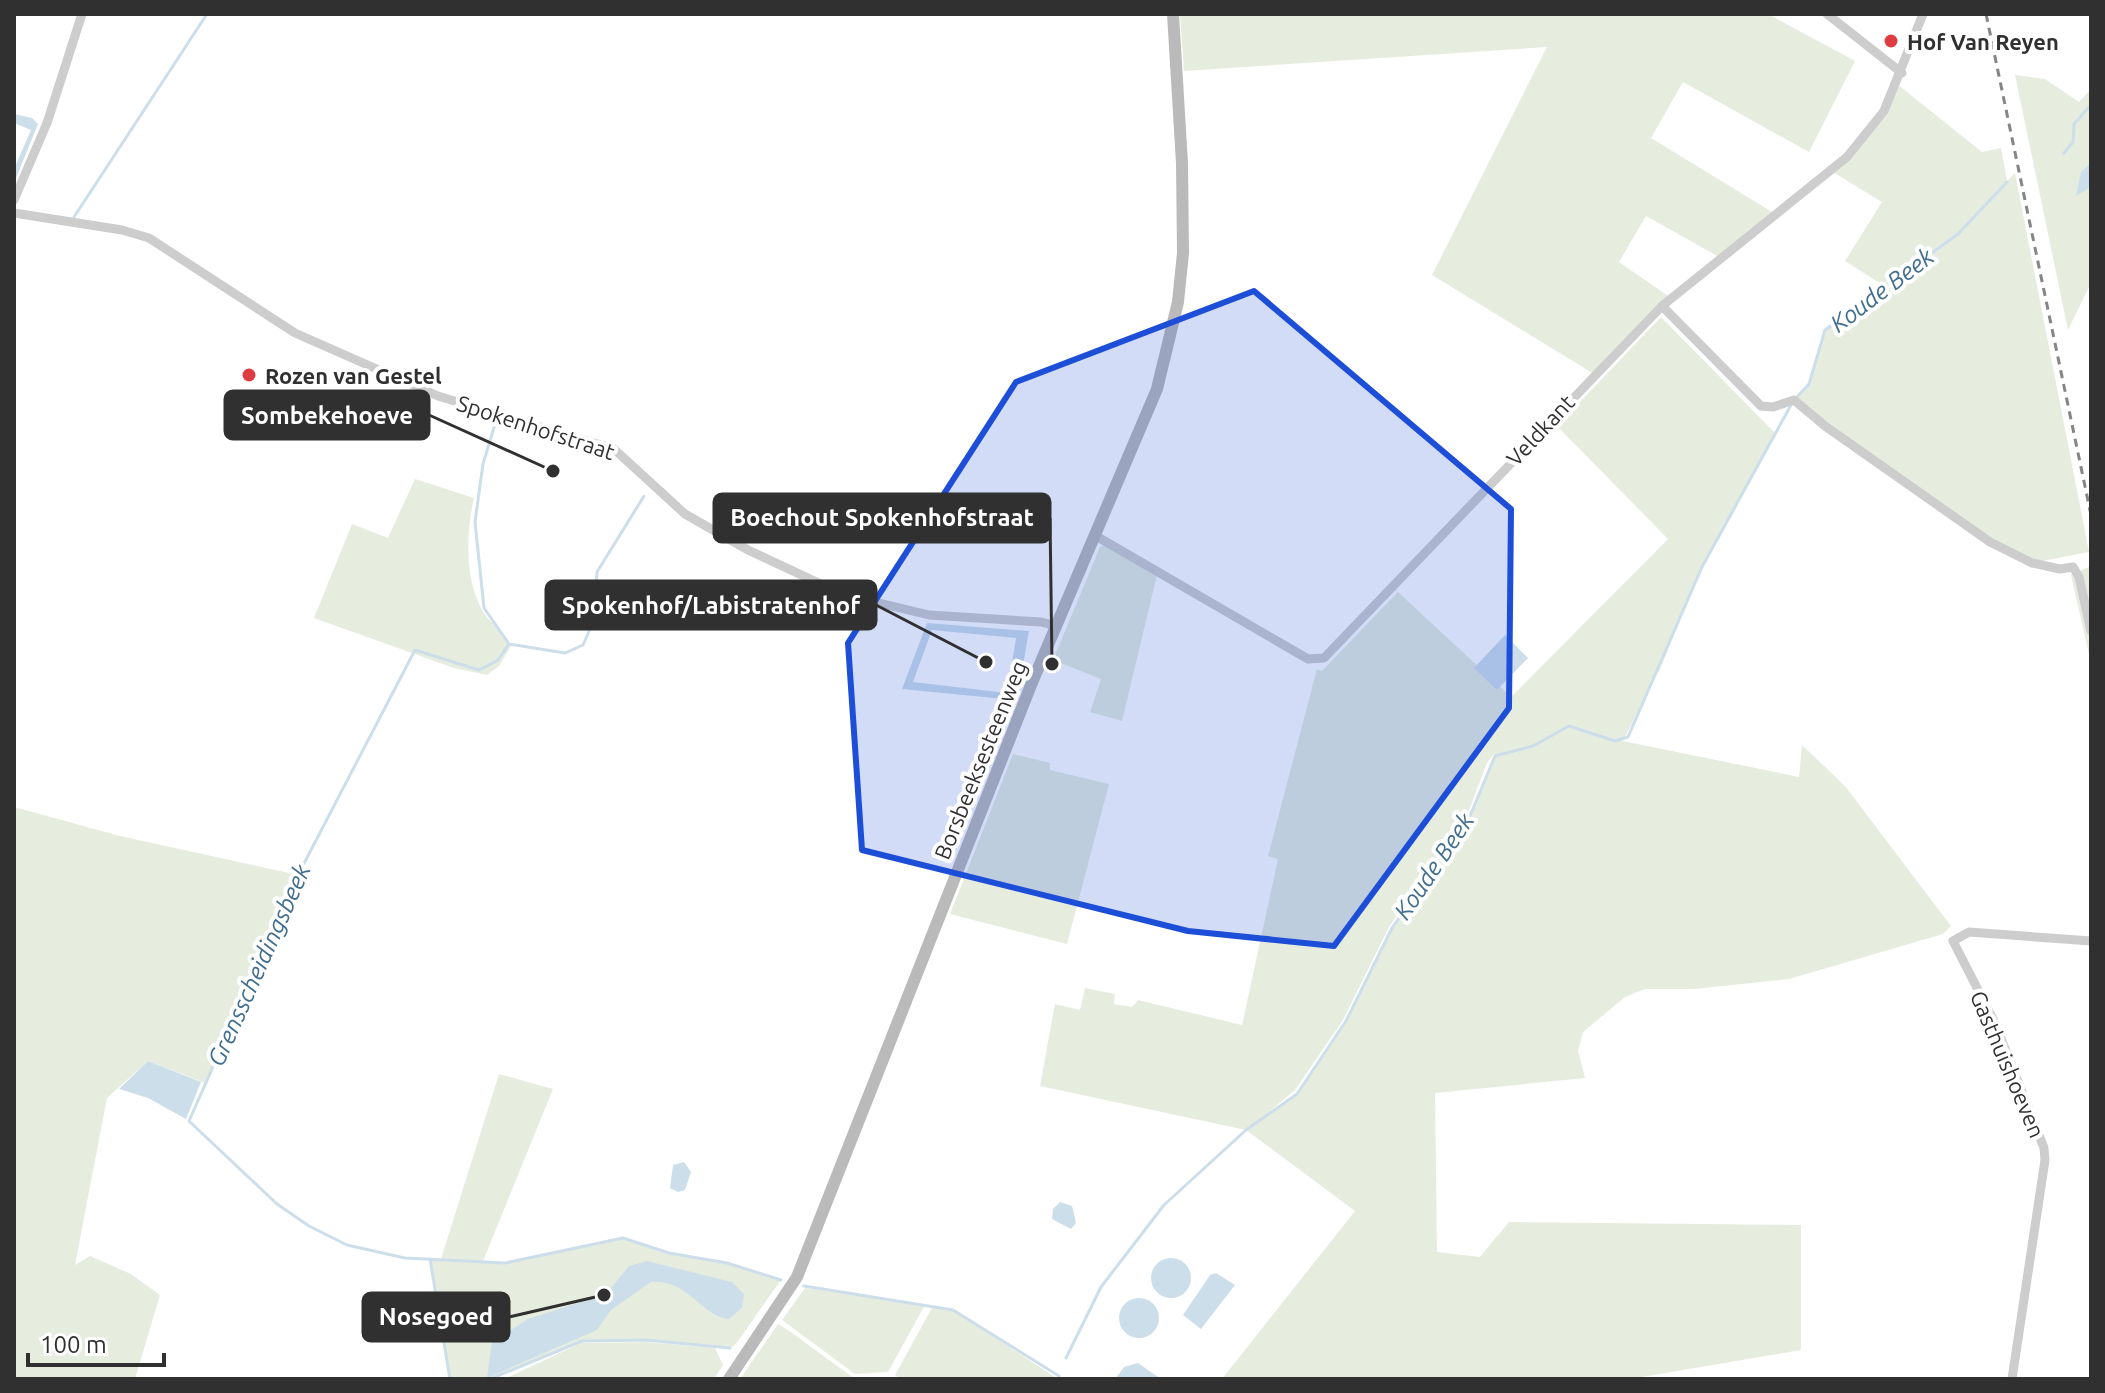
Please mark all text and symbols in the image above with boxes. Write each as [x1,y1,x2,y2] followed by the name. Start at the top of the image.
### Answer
[1907,29,2059,54] place label: Hof Van Reyen
[1882,32,1900,50] marker: Hof Van Reyen
[1825,242,1939,338] water label: Koude Beek
[265,363,442,388] place label: Rozen van Gestel
[240,366,258,384] marker: Rozen van Gestel
[1501,389,1579,471] street label: Veldkant
[454,390,618,464] street label: Spokenhofstraat
[225,391,429,439] callout: Sombekehoeve
[241,402,413,429] text: Sombekehoeve
[714,494,1050,542] callout: Boechout Spokenhofstraat
[730,504,1034,531] text: Boechout Spokenhofstraat
[546,581,876,629] callout: Spokenhof/Labistratenhof
[562,592,861,619] text: Spokenhof/Labistratenhof
[929,657,1031,863] street label: Borsbeeksesteenweg
[1389,807,1480,924] water label: Koude Beek
[202,859,316,1070] water label: Grensscheidingsbeek
[1966,987,2050,1141] street label: Gasthuishoeven
[363,1293,509,1341] callout: Nosegoed
[379,1303,493,1330] text: Nosegoed
[28,1317,164,1367] scale bar
[40,1331,107,1358] text: 100 m

